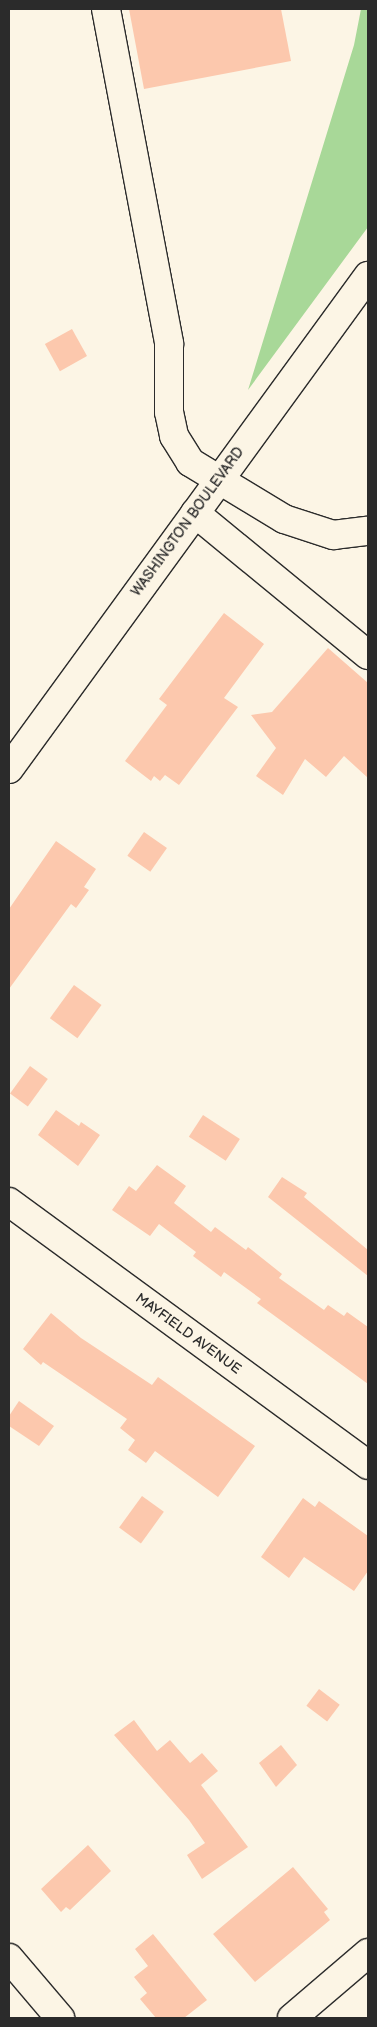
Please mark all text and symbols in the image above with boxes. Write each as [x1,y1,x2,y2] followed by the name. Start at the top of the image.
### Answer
[128,444,248,600] street label: WASHINGTON BOULEVARD
[132,1290,244,1378] street label: MAYFIELD AVENUE

